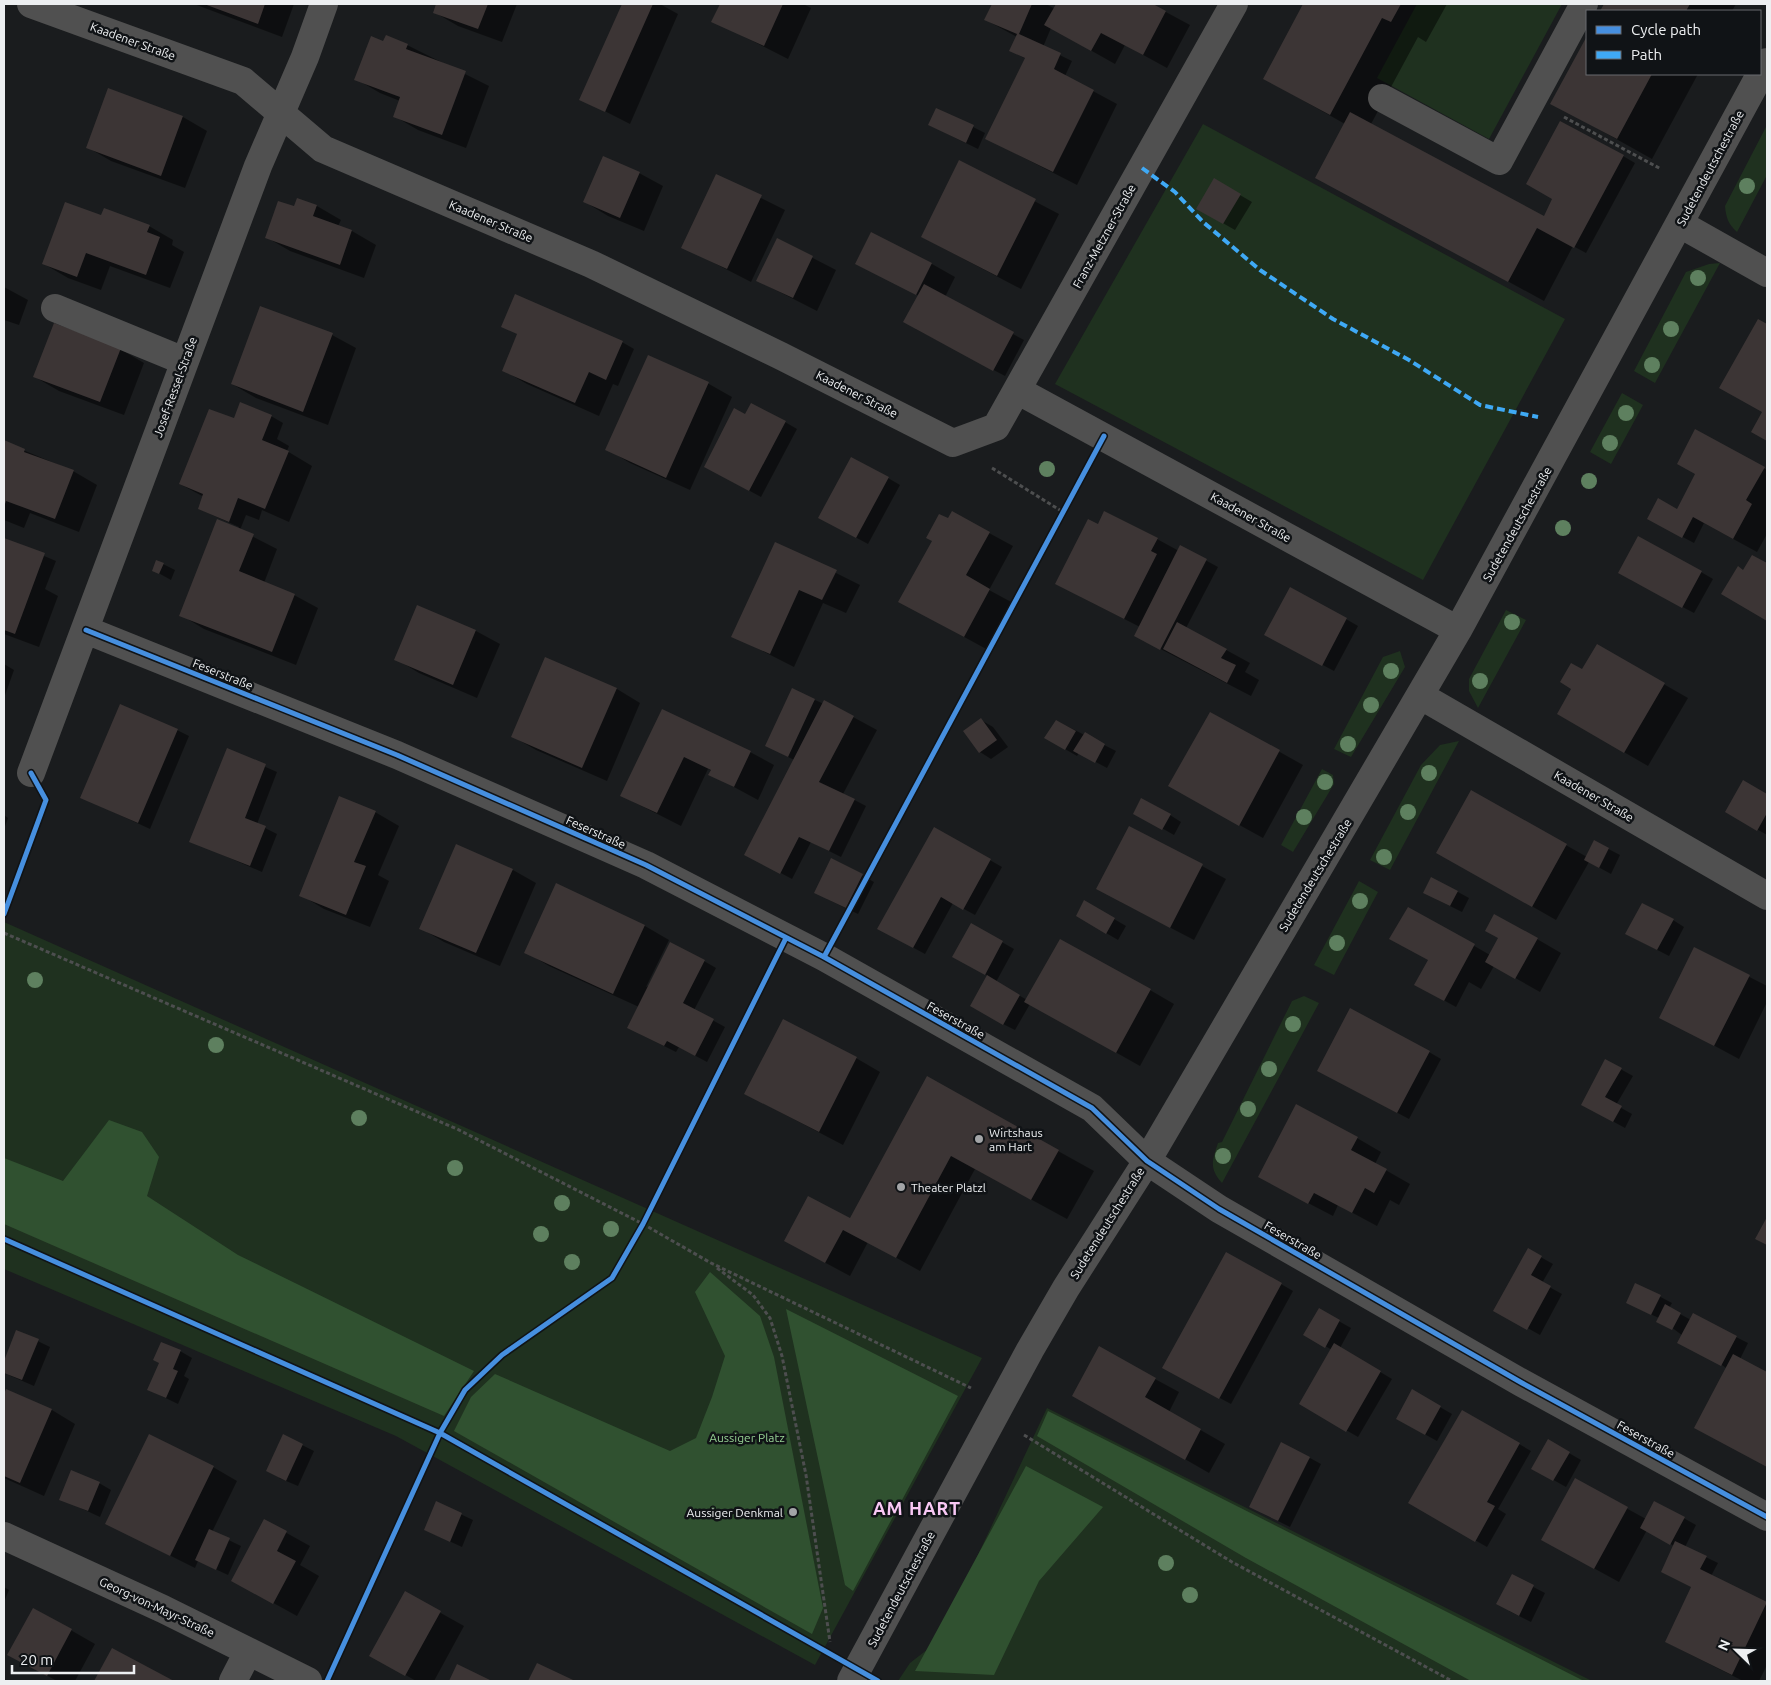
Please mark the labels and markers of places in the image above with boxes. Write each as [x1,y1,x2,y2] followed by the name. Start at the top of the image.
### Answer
[989,1126,1043,1153] place label: Wirtshaus am Hart
[973,1133,985,1145] marker: Wirtshaus am Hart
[895,1181,907,1193] marker: Theater Platzl
[911,1181,986,1194] place label: Theater Platzl
[687,1506,783,1519] place label: Aussiger Denkmal
[787,1506,799,1518] marker: Aussiger Denkmal

